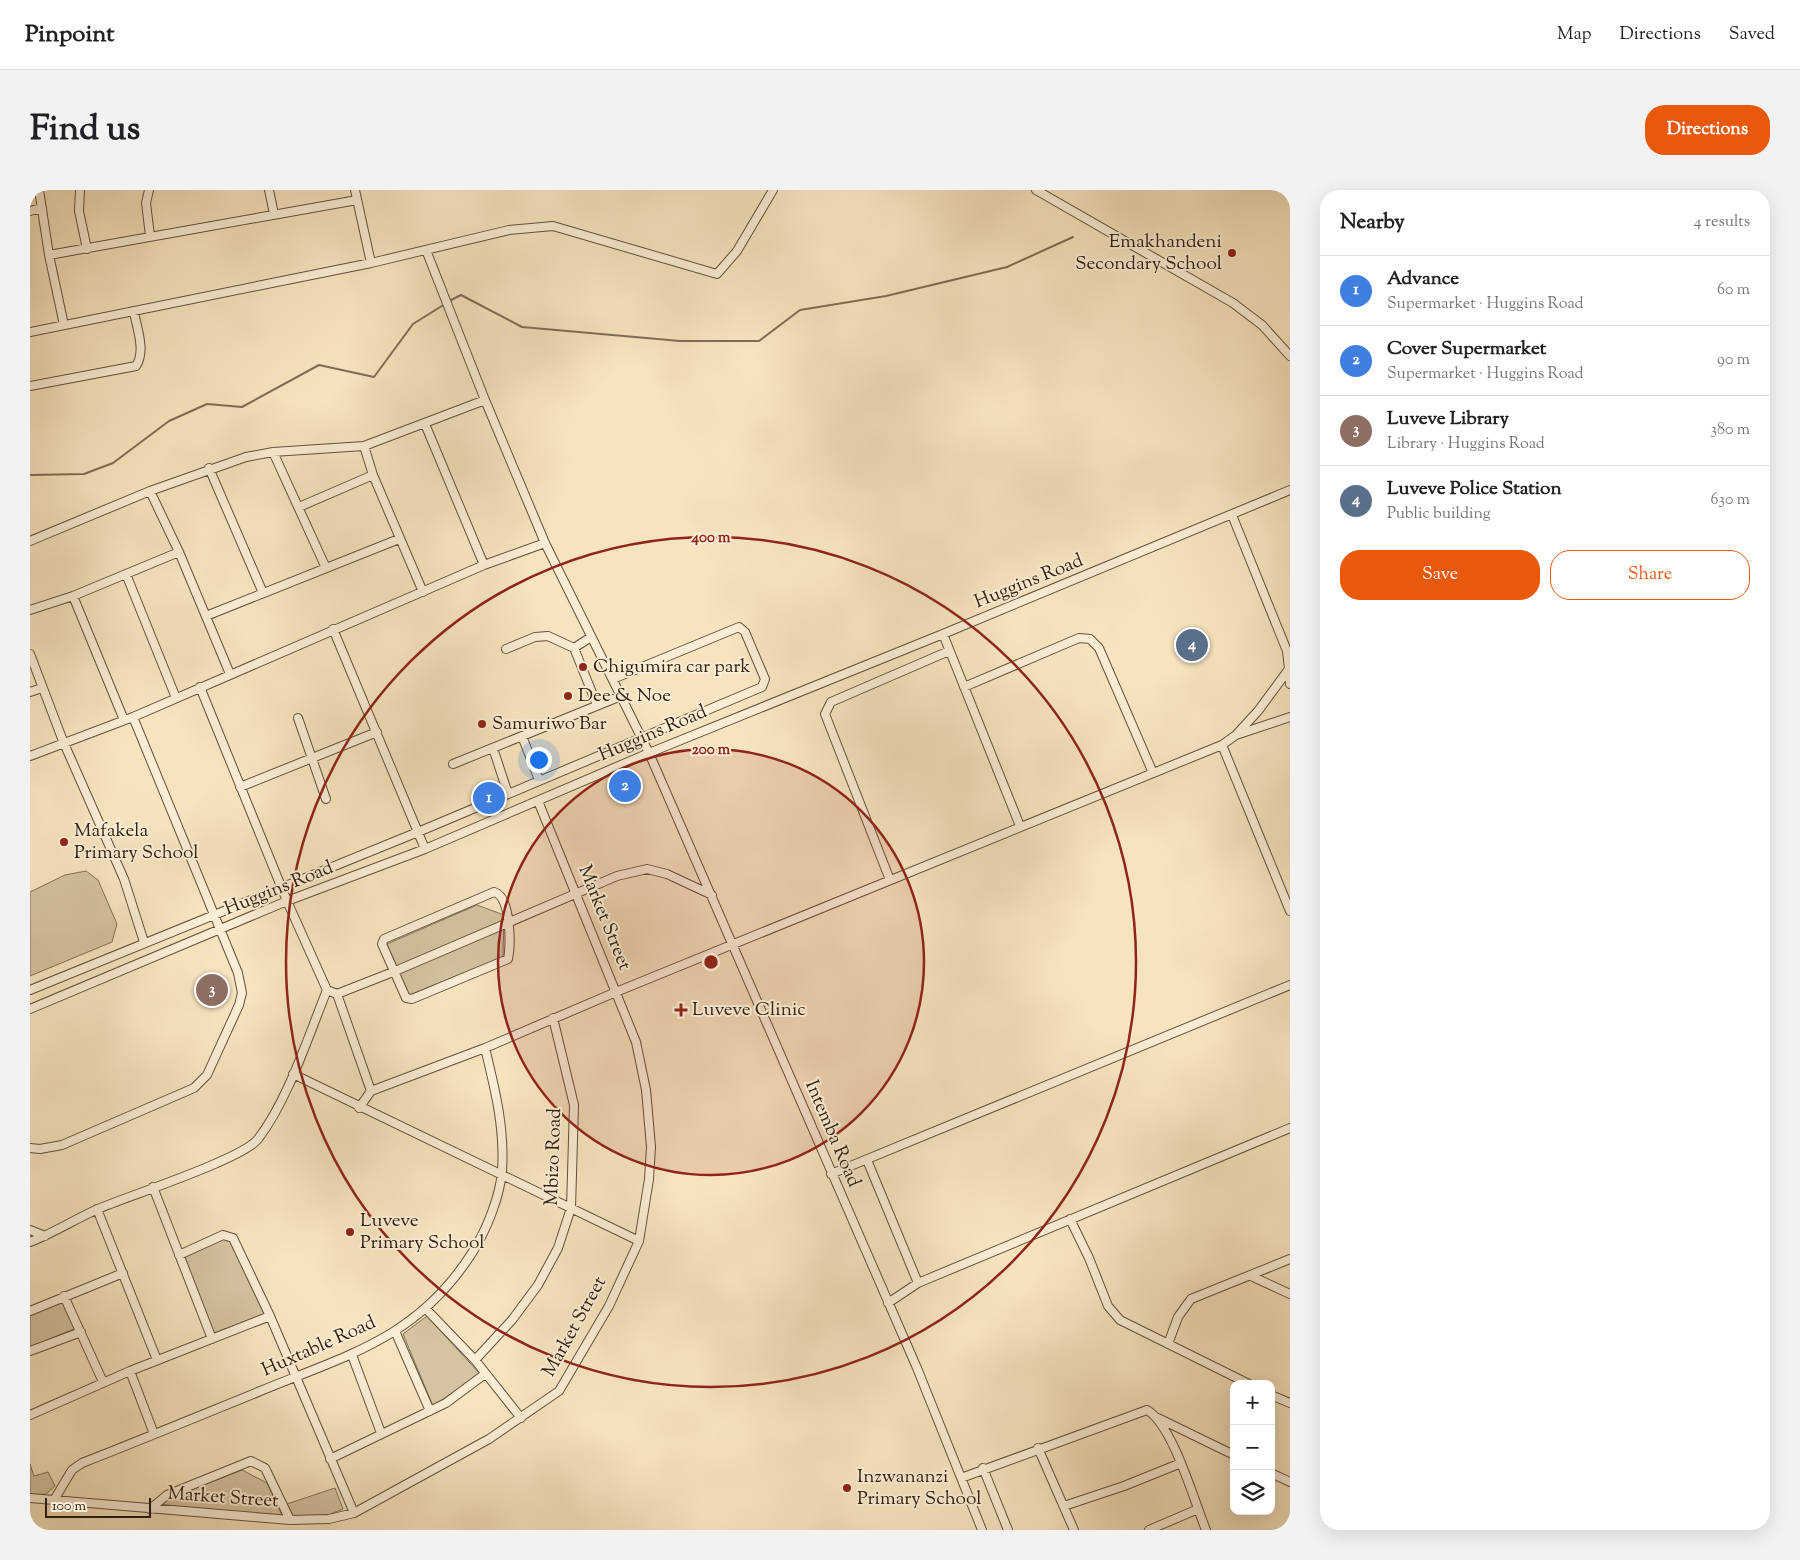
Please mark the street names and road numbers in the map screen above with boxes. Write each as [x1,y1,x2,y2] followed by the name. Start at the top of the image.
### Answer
[970,548,1088,616] street label: Huggins Road
[595,699,712,769] street label: Huggins Road
[220,855,338,923] street label: Huggins Road
[571,861,638,975] street label: Market Street
[797,1076,867,1192] street label: Intemba Road
[539,1107,569,1206] street label: Mbizo Road
[536,1271,614,1382] street label: Market Street
[258,1310,381,1384] street label: Huxtable Road
[167,1481,280,1515] street label: Market Street

